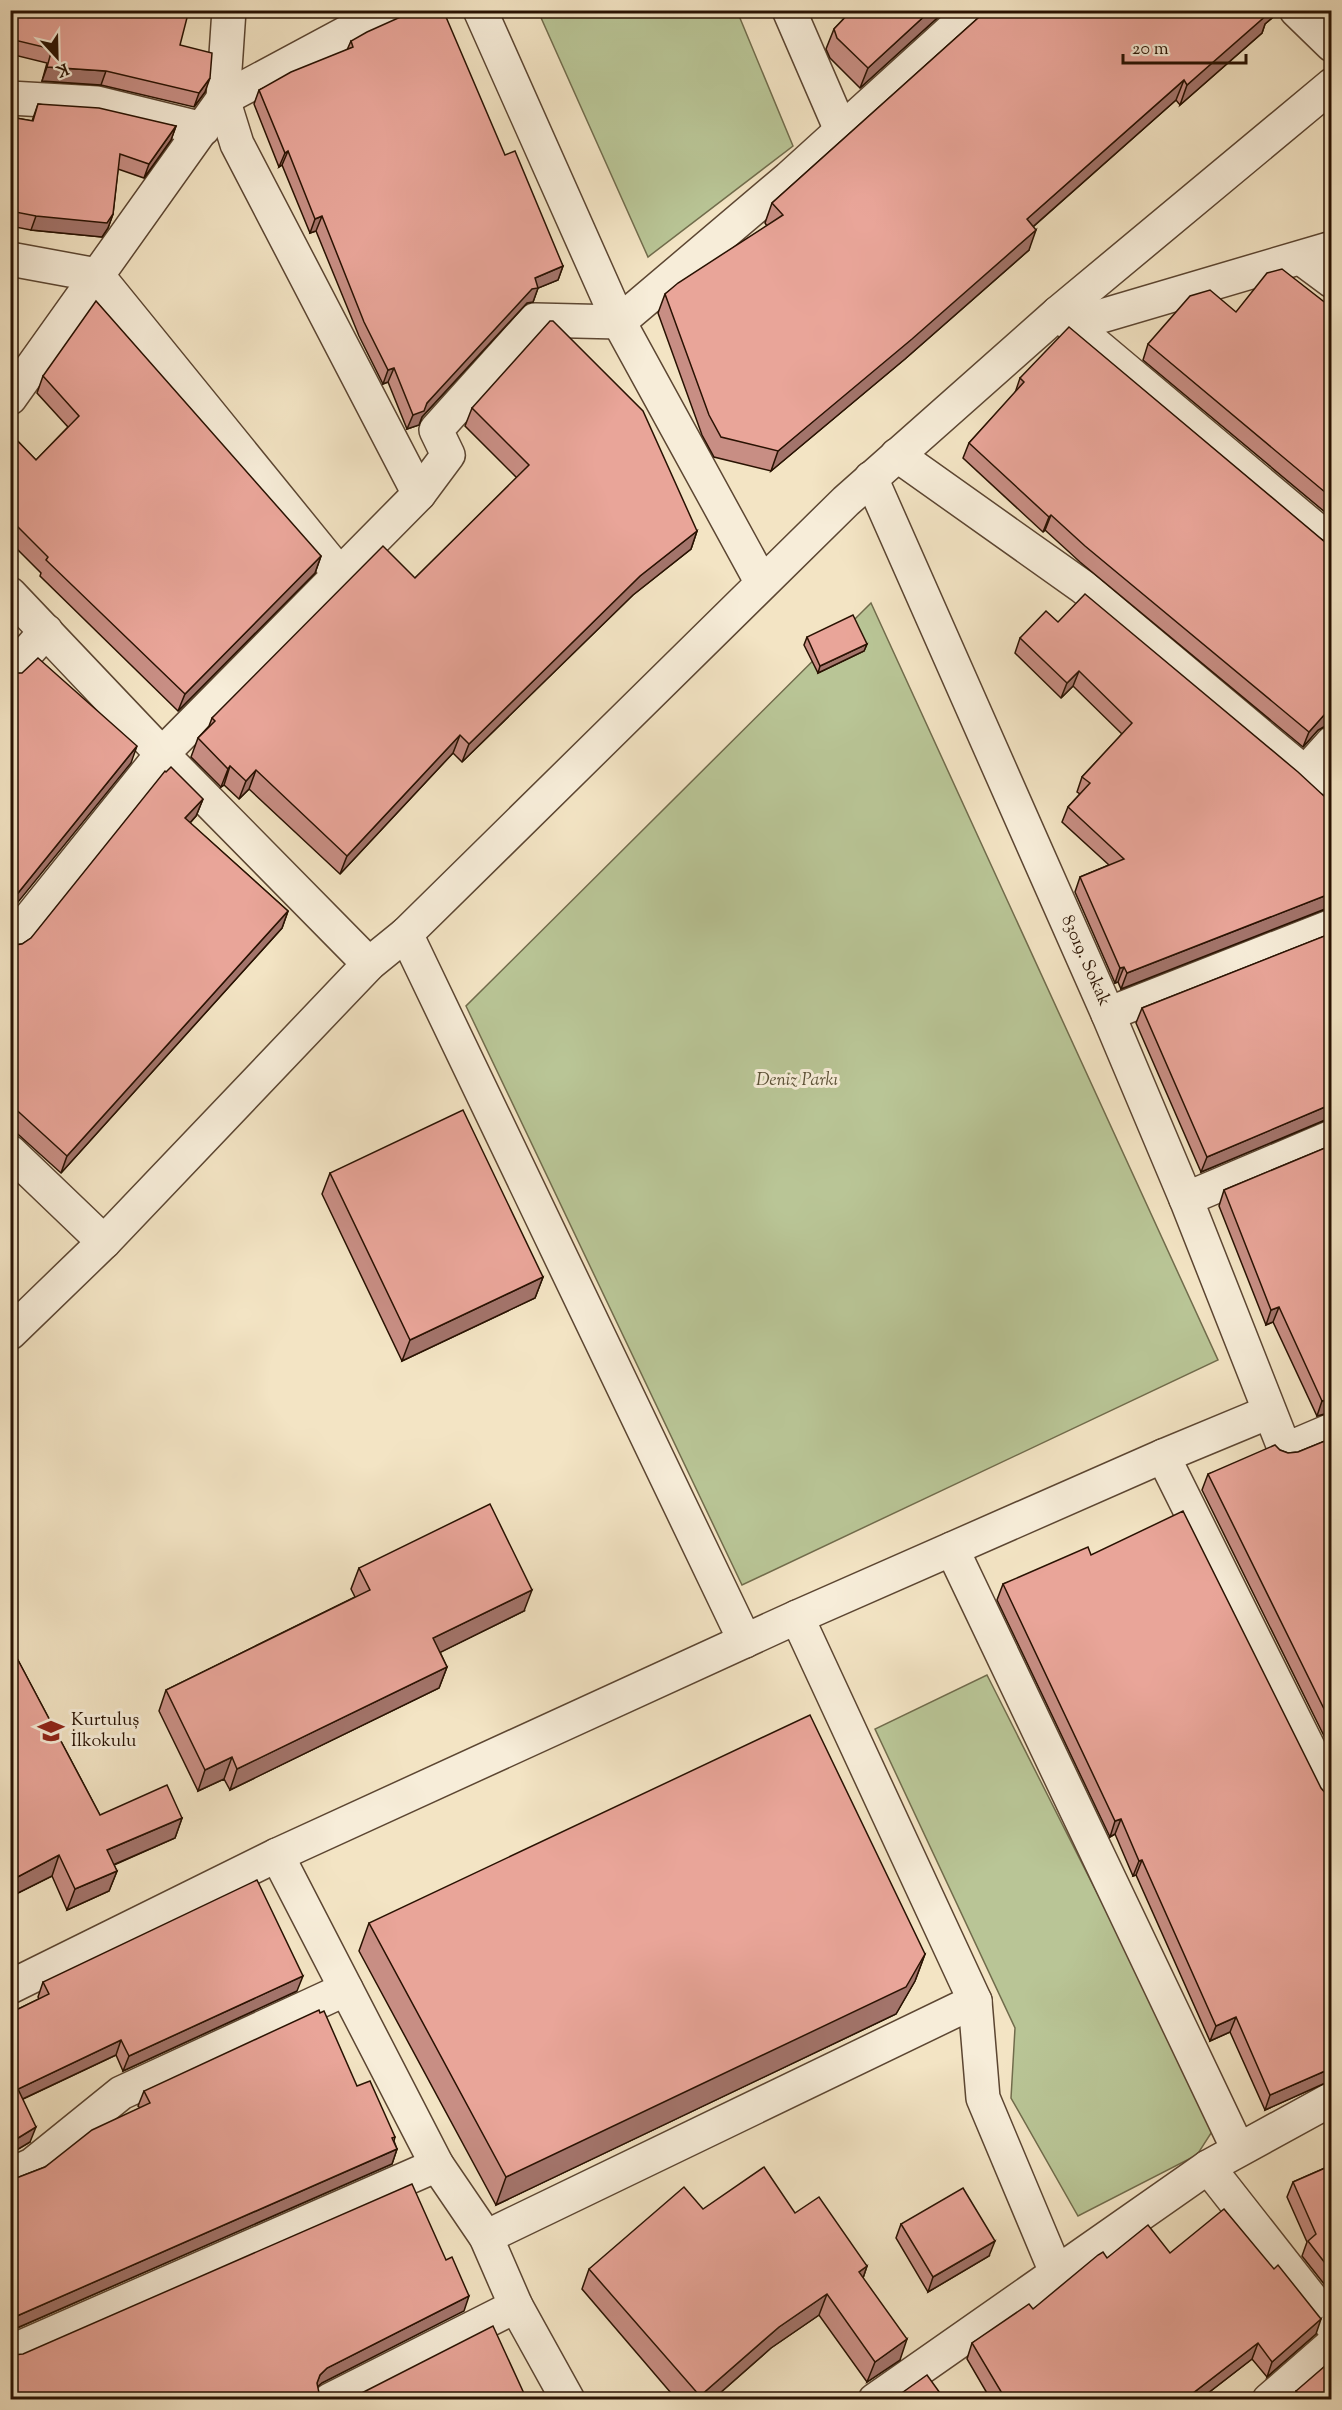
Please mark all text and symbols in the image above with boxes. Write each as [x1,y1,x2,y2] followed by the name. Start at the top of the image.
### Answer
[27,27,87,87] north arrow
[1123,27,1246,65] scale bar
[1132,37,1169,63] text: 20 m
[52,56,71,82] text: K
[1053,911,1117,1011] street label: 83019. Sokak
[756,1068,838,1094] park label: Deniz Parkı
[71,1708,139,1755] place label: Kurtuluş İlkokulu
[36,1716,66,1746] school or university icon: Kurtuluş İlkokulu

